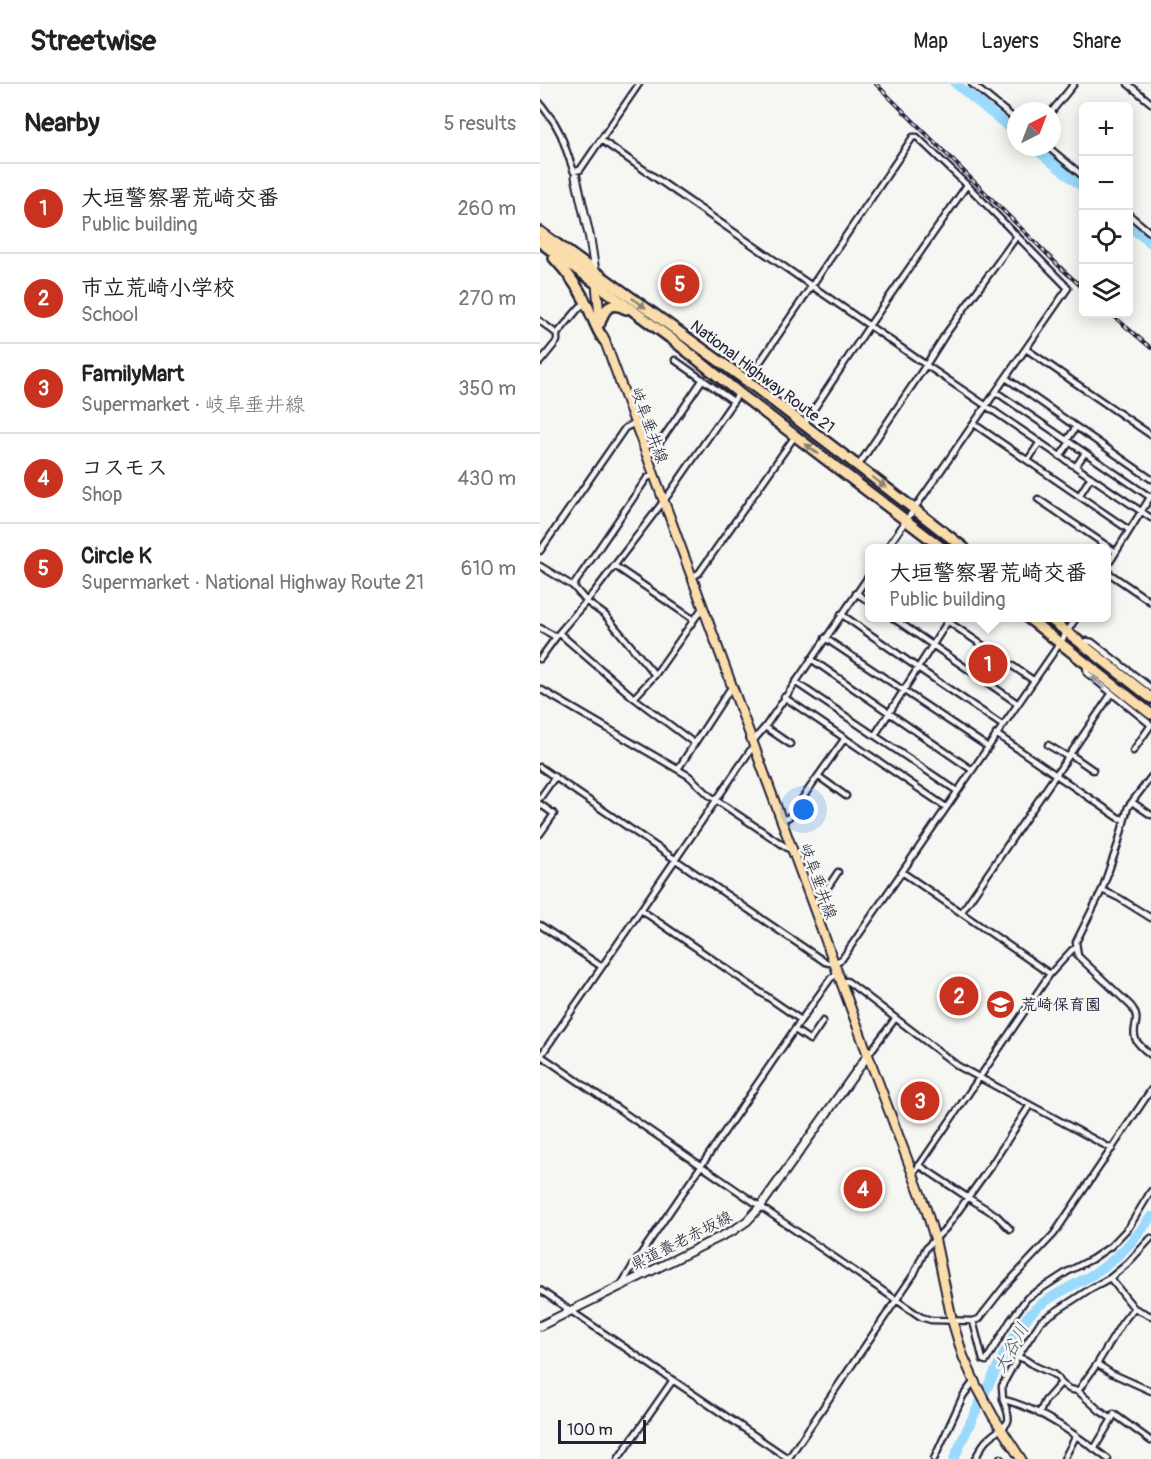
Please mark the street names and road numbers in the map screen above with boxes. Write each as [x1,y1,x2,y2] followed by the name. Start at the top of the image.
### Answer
[686,316,838,438] street label: National Highway Route 21
[626,384,672,466] street label: 岐阜垂井線
[795,840,841,922] street label: 岐阜垂井線
[627,1207,736,1275] street label: 県道養老赤坂線

